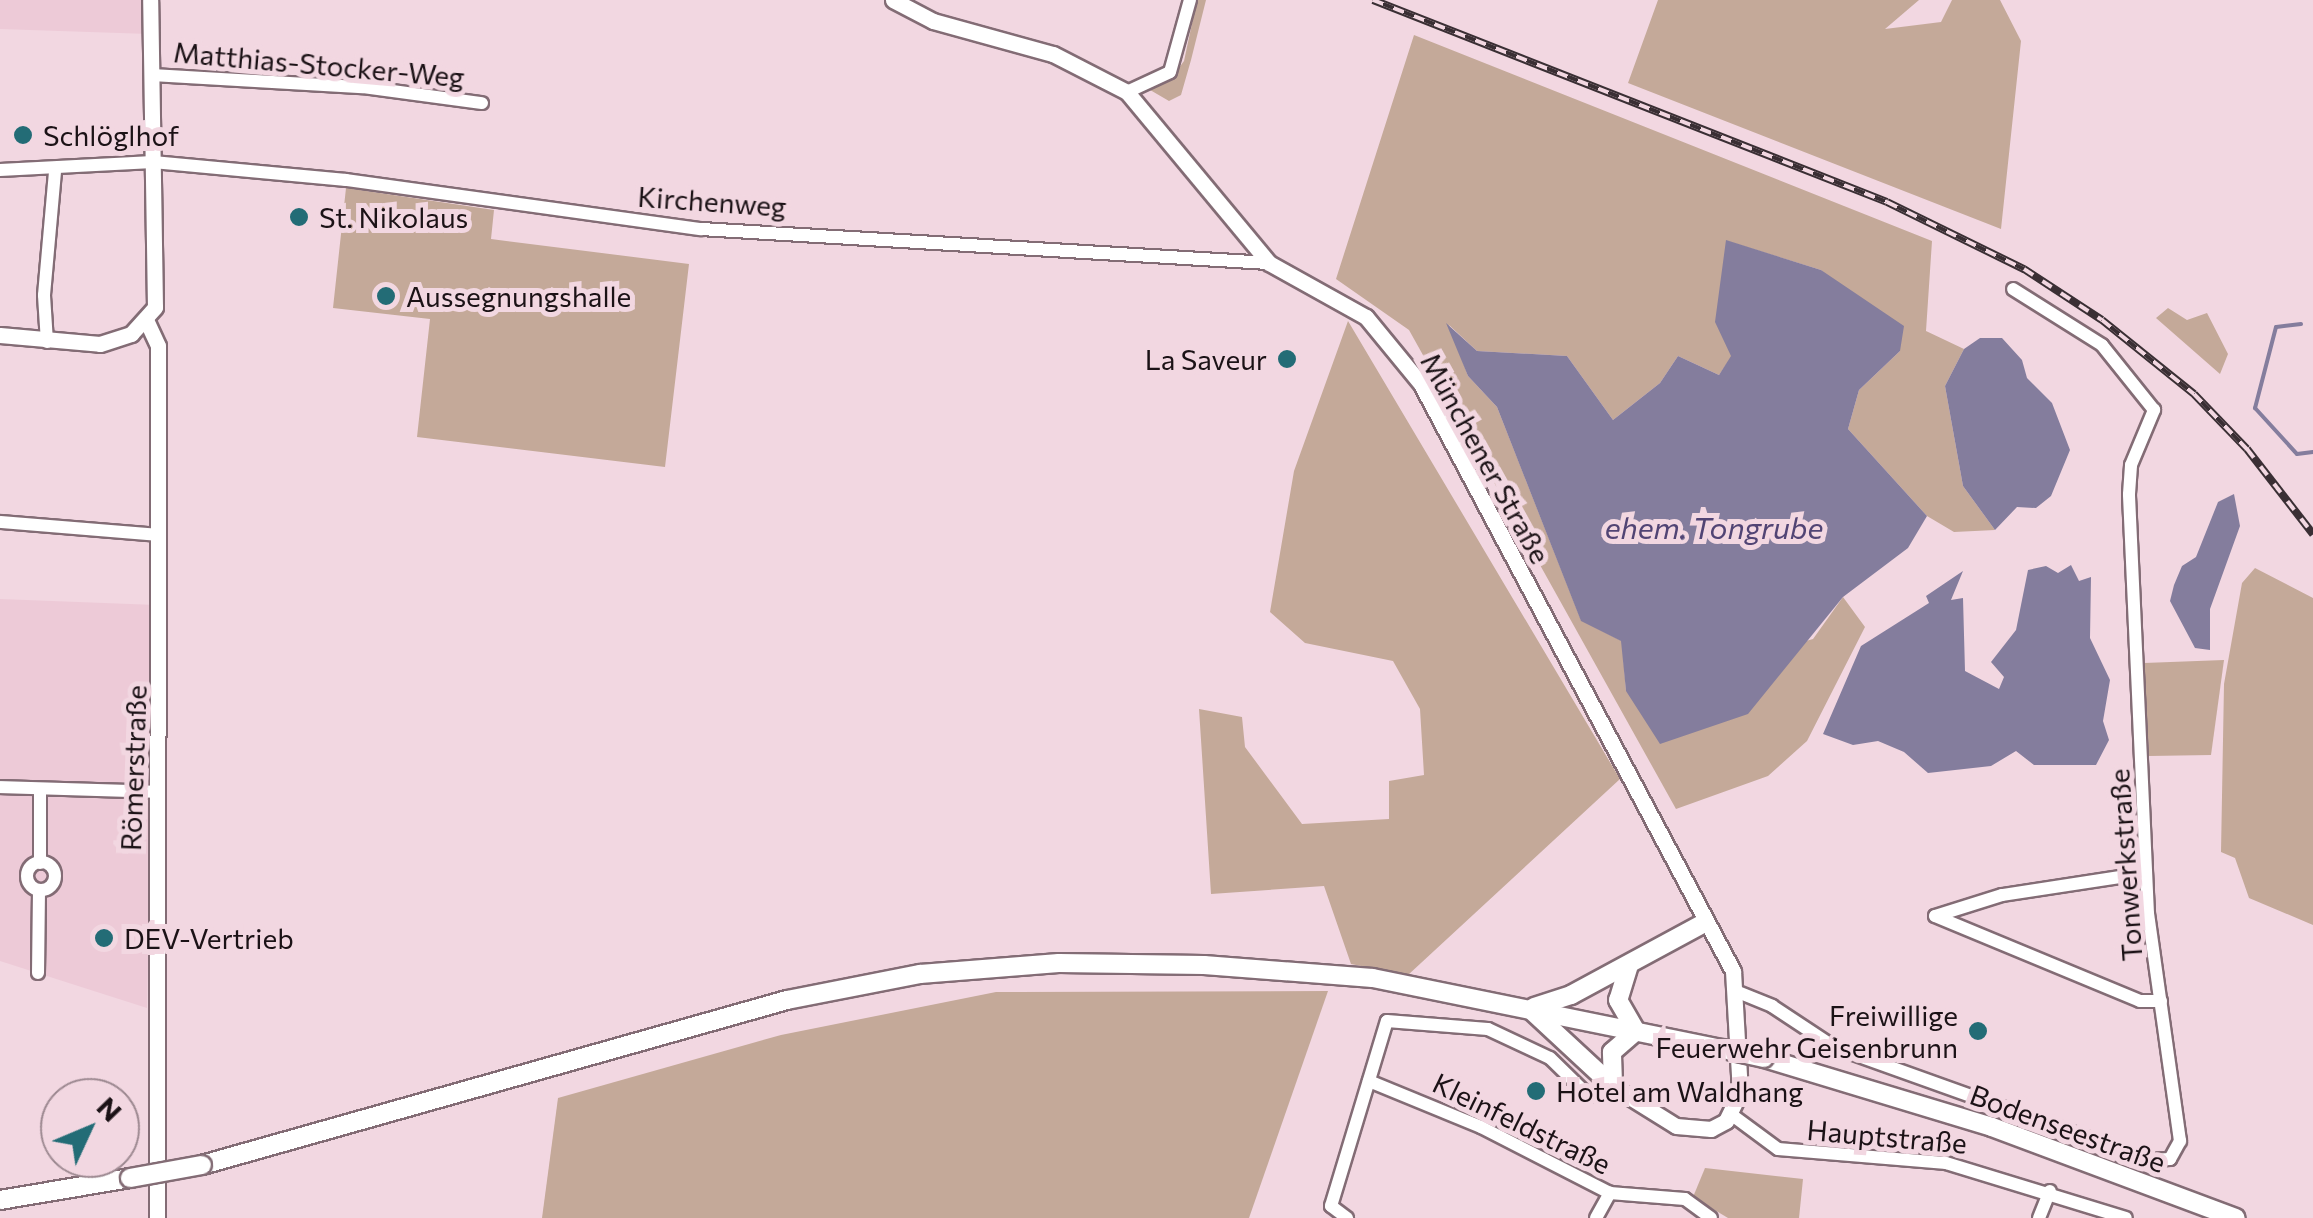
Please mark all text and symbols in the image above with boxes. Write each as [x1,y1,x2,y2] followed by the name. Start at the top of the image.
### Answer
[172,35,466,93] street label: Matthias-Stocker-Weg
[43,118,179,152] place label: Schlöglhof
[12,124,34,146] marker: Schlöglhof
[637,179,787,223] street label: Kirchenweg
[319,200,468,234] place label: St. Nikolaus
[288,206,310,228] marker: St. Nikolaus
[406,279,631,313] place label: Aussegnungshalle
[375,285,397,307] marker: Aussegnungshalle
[1145,342,1267,376] place label: La Saveur
[1414,347,1558,569] street label: Münchener Straße
[1276,348,1298,370] marker: La Saveur
[1605,509,1823,545] water label: ehem. Tongrube
[113,685,153,851] street label: Römerstraße
[2102,768,2148,962] street label: Tonwerkstraße
[124,921,294,955] place label: DEV-Vertrieb
[93,927,115,949] marker: DEV-Vertrieb
[1655,998,1958,1064] place label: Freiwillige Feuerwehr Geisenbrunn
[1967,1020,1989,1042] marker: Freiwillige Feuerwehr Geisenbrunn
[1428,1065,1616,1181] street label: Kleinfeldstraße
[1556,1074,1803,1108] place label: Hotel am Waldhang
[1966,1077,2170,1179] street label: Bodenseestraße
[40,1078,140,1178] north arrow
[1525,1080,1547,1102] marker: Hotel am Waldhang
[91,1089,130,1128] text: N
[1806,1112,1968,1160] street label: Hauptstraße

